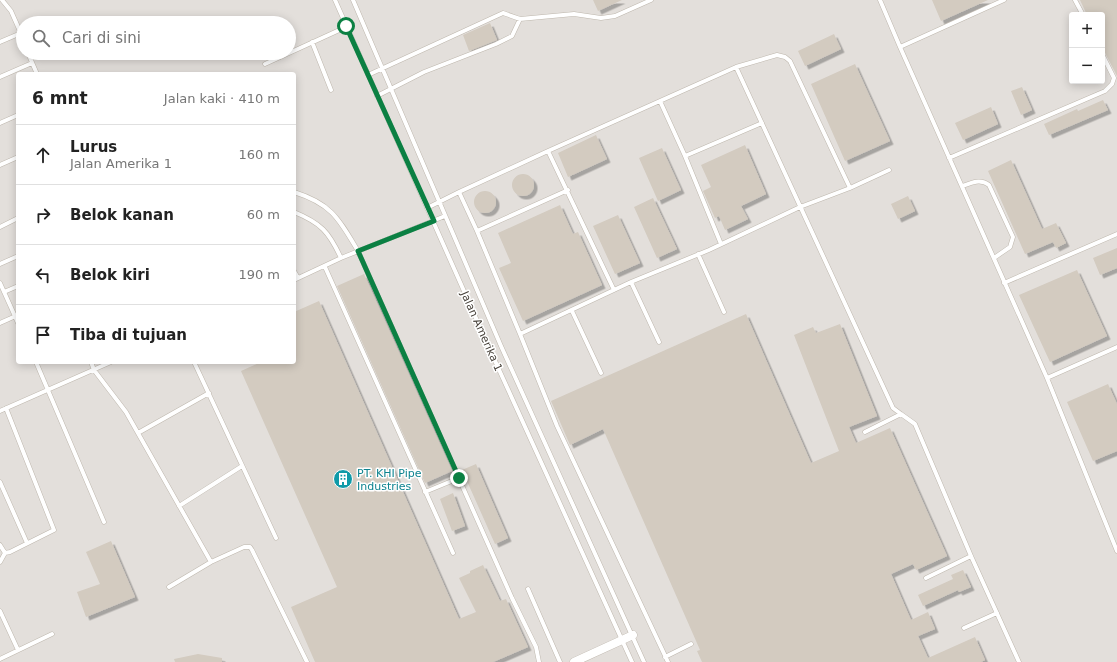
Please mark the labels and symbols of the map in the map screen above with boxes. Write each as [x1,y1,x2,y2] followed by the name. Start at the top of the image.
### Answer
[337,17,355,35] route start
[458,288,505,373] street label: Jalan Amerika 1
[357,467,422,493] place label: PT. KHI Pipe Industries
[332,468,354,490] building icon: PT. KHI Pipe Industries
[450,469,468,487] route end

